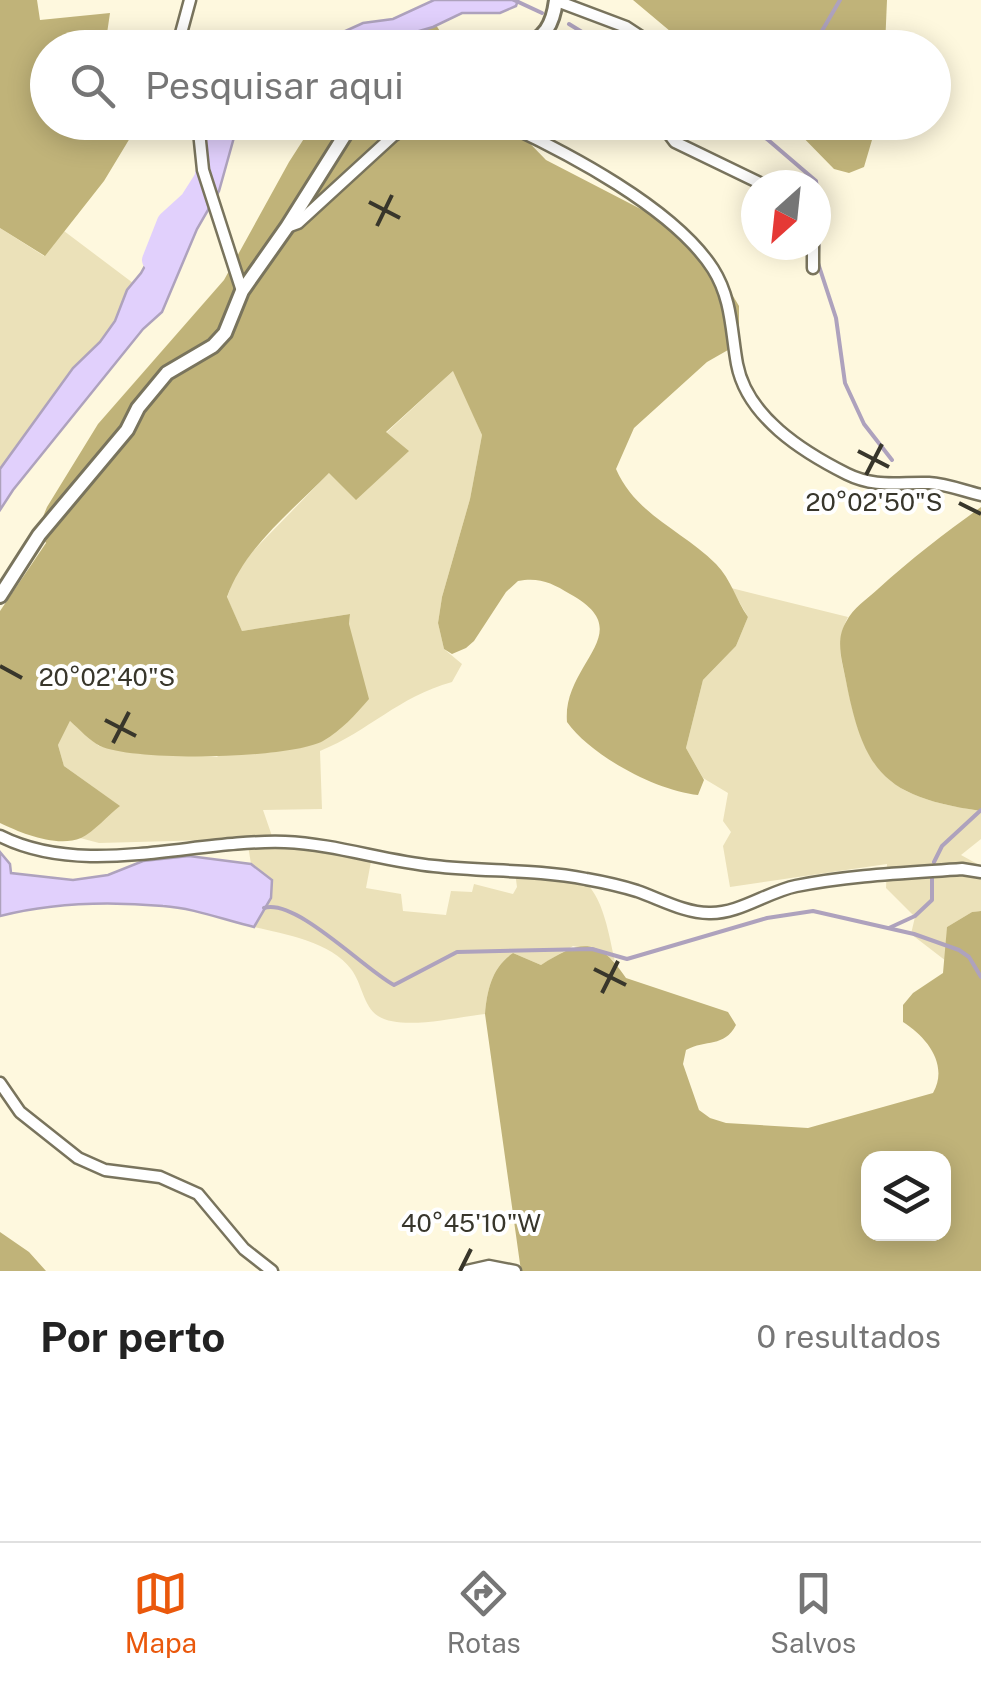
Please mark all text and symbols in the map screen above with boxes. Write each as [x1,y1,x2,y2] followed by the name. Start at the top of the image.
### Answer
[30,30,951,140] search box
[65,58,120,113] icon: search
[145,63,404,108] text: Pesquisar aqui
[741,170,831,260] north arrow
[806,487,942,517] text: 20°02'50"S
[39,662,175,692] text: 20°02'40"S
[861,1151,951,1241] map controls
[861,1151,951,1241] button: layers
[401,1208,541,1238] text: 40°45'10"W
[40,1312,225,1361] text: Por perto
[757,1318,941,1355] text: 0 resultados
[125,1566,197,1659] tab: Mapa
[447,1566,521,1659] tab: Rotas
[770,1566,856,1659] tab: Salvos

